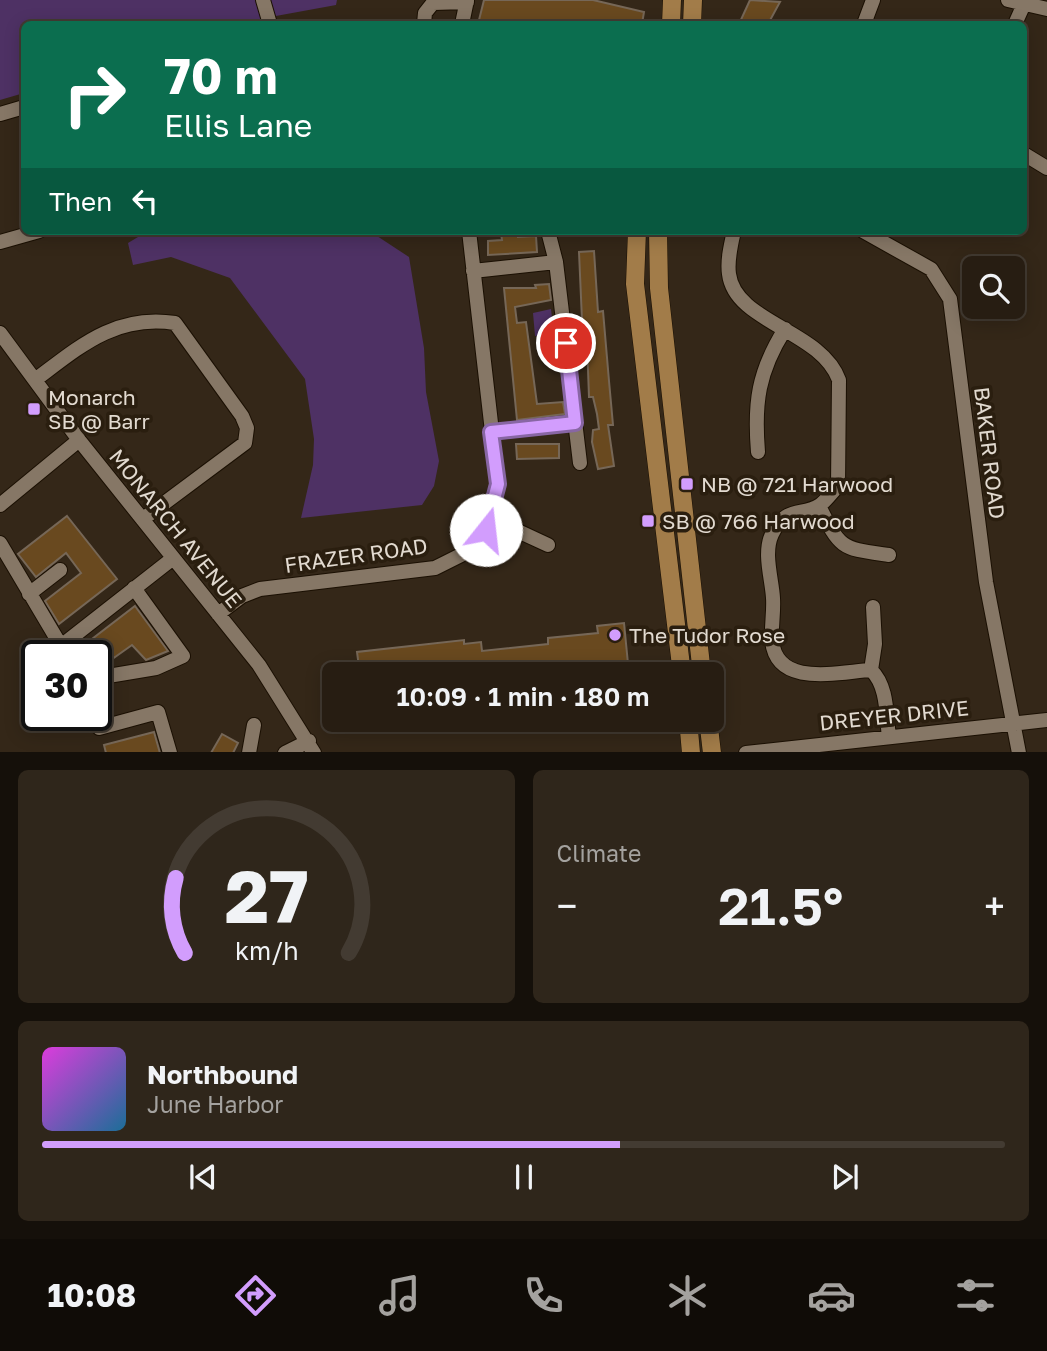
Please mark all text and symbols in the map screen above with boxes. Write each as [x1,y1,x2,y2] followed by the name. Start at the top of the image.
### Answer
[164,46,278,105] text: 70 m
[49,49,140,140] icon: right
[164,106,312,144] text: Ellis Lane
[126,182,164,220] icon: left
[49,186,112,217] text: Then
[962,256,1025,319] map controls
[962,256,1025,319] button: search
[536,313,596,373] pin
[547,324,585,362] icon: arrive
[48,384,150,434] place label: Monarch SB @ Barr
[969,386,1011,520] street label: BAKER ROAD
[26,401,42,417] marker: Monarch SB @ Barr
[104,443,248,613] street label: MONARCH AVENUE
[701,471,893,497] place label: NB @ 721 Harwood
[679,476,695,492] marker: NB @ 721 Harwood
[449,493,523,567] position arrow
[662,508,855,534] place label: SB @ 766 Harwood
[640,513,656,529] marker: SB @ 766 Harwood
[283,532,429,578] street label: FRAZER ROAD
[629,622,785,648] place label: The Tudor Rose
[607,627,623,643] marker: The Tudor Rose
[21,640,112,731] speed limit sign: 30
[396,681,650,712] text: 10:09 · 1 min · 180 m
[818,694,970,736] street label: DREYER DRIVE
[557,839,641,867] text: Climate
[224,852,308,939] text: 27
[718,874,843,936] text: 21.5°
[557,883,577,928] text: −
[984,883,1005,928] text: +
[234,934,298,965] text: km/h
[147,1059,298,1090] text: Northbound
[147,1090,283,1118] text: June Harbor
[184,1158,222,1196] icon: previous
[505,1158,543,1196] icon: pause
[826,1158,864,1196] icon: next
[231,1271,280,1320] icon: directions
[375,1271,424,1320] icon: music
[519,1271,568,1320] icon: phone
[663,1271,712,1320] icon: climate
[807,1271,856,1320] icon: car
[951,1271,1000,1320] icon: filters
[47,1276,136,1314] text: 10:08

